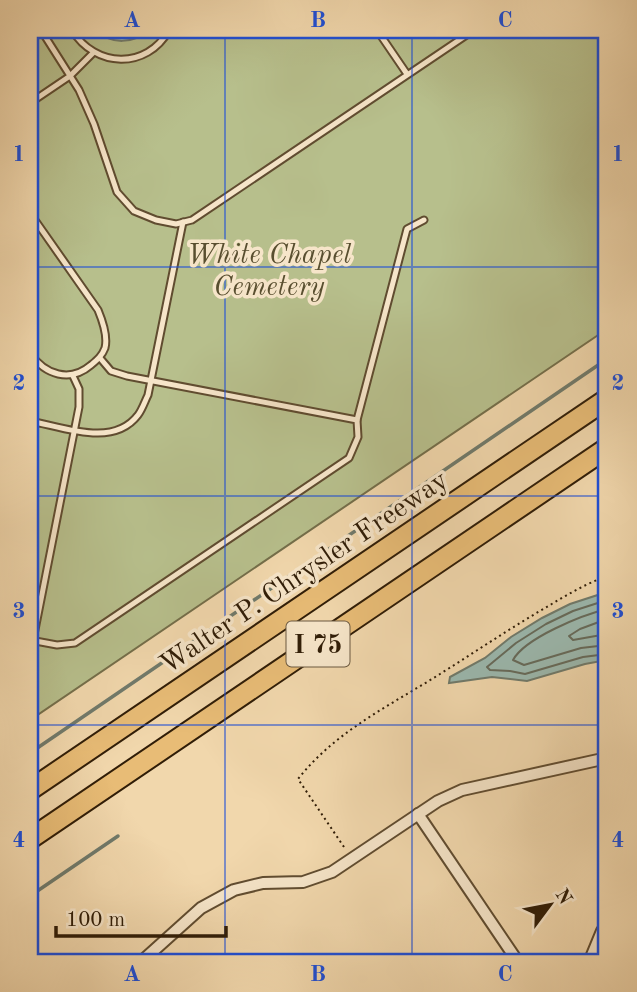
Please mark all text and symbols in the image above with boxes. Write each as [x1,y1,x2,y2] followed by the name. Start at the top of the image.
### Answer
[123,9,141,32] text: A
[310,9,326,32] text: B
[497,9,513,32] text: C
[12,143,26,166] text: 1
[611,143,625,166] text: 1
[187,242,351,302] park label: White Chapel Cemetery
[12,372,26,395] text: 2
[611,372,625,395] text: 2
[156,467,454,680] street label: Walter P. Chrysler Freeway
[12,600,26,623] text: 3
[611,600,625,623] text: 3
[286,622,350,666] road number: I 75
[12,829,26,852] text: 4
[611,829,625,852] text: 4
[514,870,584,940] north arrow
[550,886,574,909] text: N
[56,894,226,938] scale bar
[66,910,125,931] text: 100 m
[123,963,141,986] text: A
[310,963,326,986] text: B
[497,963,513,986] text: C

